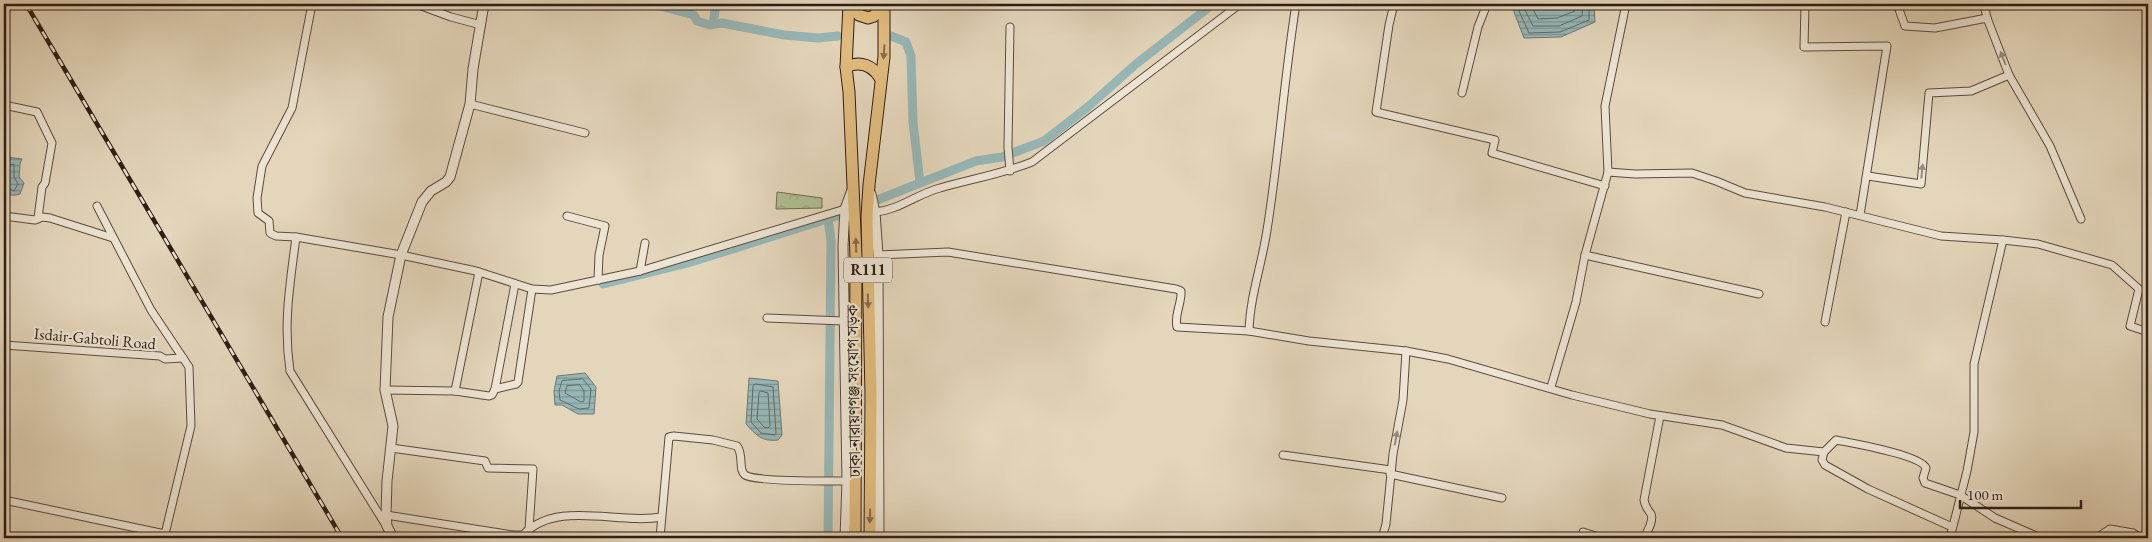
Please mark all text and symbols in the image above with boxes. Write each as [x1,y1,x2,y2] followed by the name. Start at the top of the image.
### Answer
[880,45,888,61] one-way arrow
[1999,50,2007,65] one-way arrow
[1918,163,1926,179] one-way arrow
[852,236,860,252] one-way arrow
[844,258,892,282] road number: R111
[864,294,872,310] one-way arrow
[841,304,866,478] street label: ঢাকা-নারায়ণগঞ্জ সংযোগ সড়ক
[33,323,158,354] street label: Isdair-Gabtoli Road
[1392,430,1400,446] one-way arrow
[1960,477,2081,509] scale bar
[1967,485,2004,504] text: 100 m
[866,509,874,525] one-way arrow

